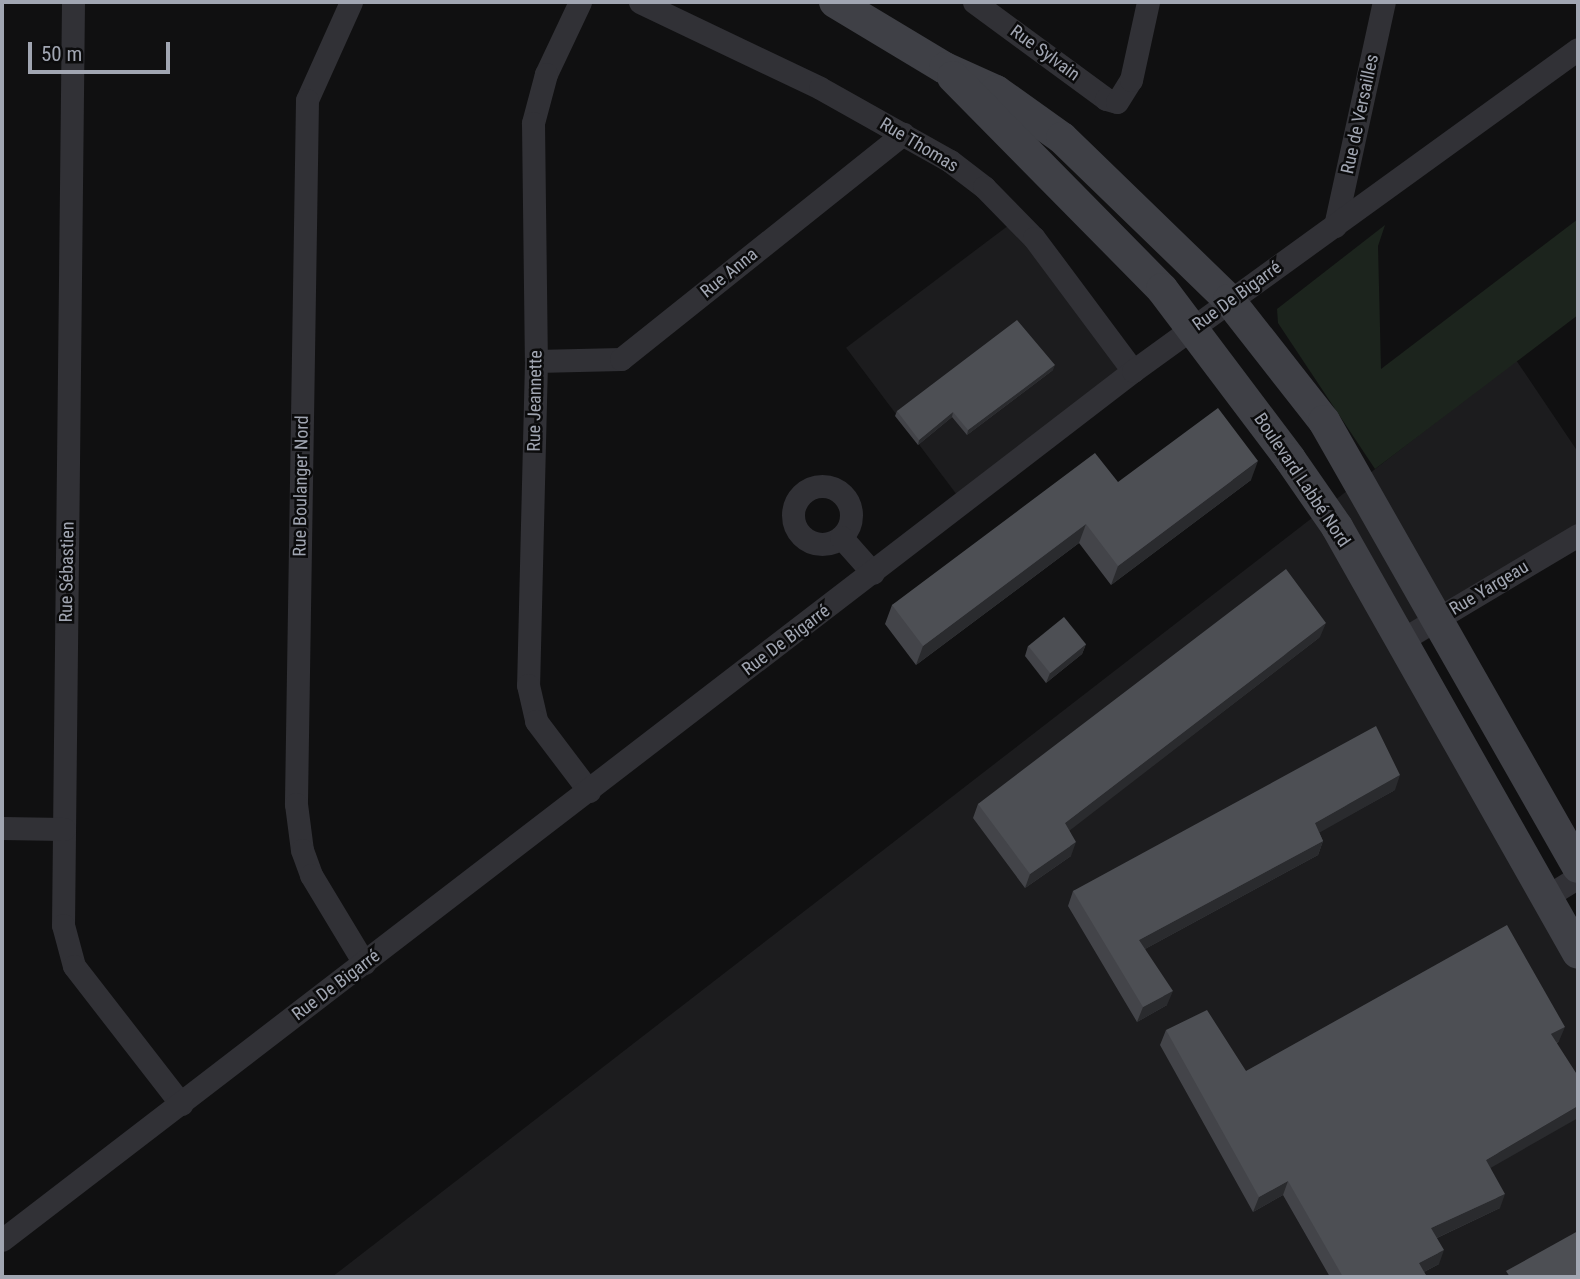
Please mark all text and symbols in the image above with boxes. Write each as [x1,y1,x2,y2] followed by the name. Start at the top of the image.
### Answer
[1006,21,1084,85] street label: Rue Sylvain
[32,28,173,72] scale bar
[41,42,82,66] text: 50 m
[1337,52,1383,176] street label: Rue de Versailles
[876,113,962,177] street label: Rue Thomas
[696,243,762,303] street label: Rue Anna
[1188,257,1286,335] street label: Rue De Bigarré
[523,350,547,452] street label: Rue Jeannette
[1249,409,1355,551] street label: Boulevard Labbé Nord
[289,415,313,557] street label: Rue Boulanger Nord
[55,521,79,623] street label: Rue Sébastien
[1446,556,1532,620] street label: Rue Yargeau
[738,600,834,680] street label: Rue De Bigarré
[288,945,384,1025] street label: Rue De Bigarré

